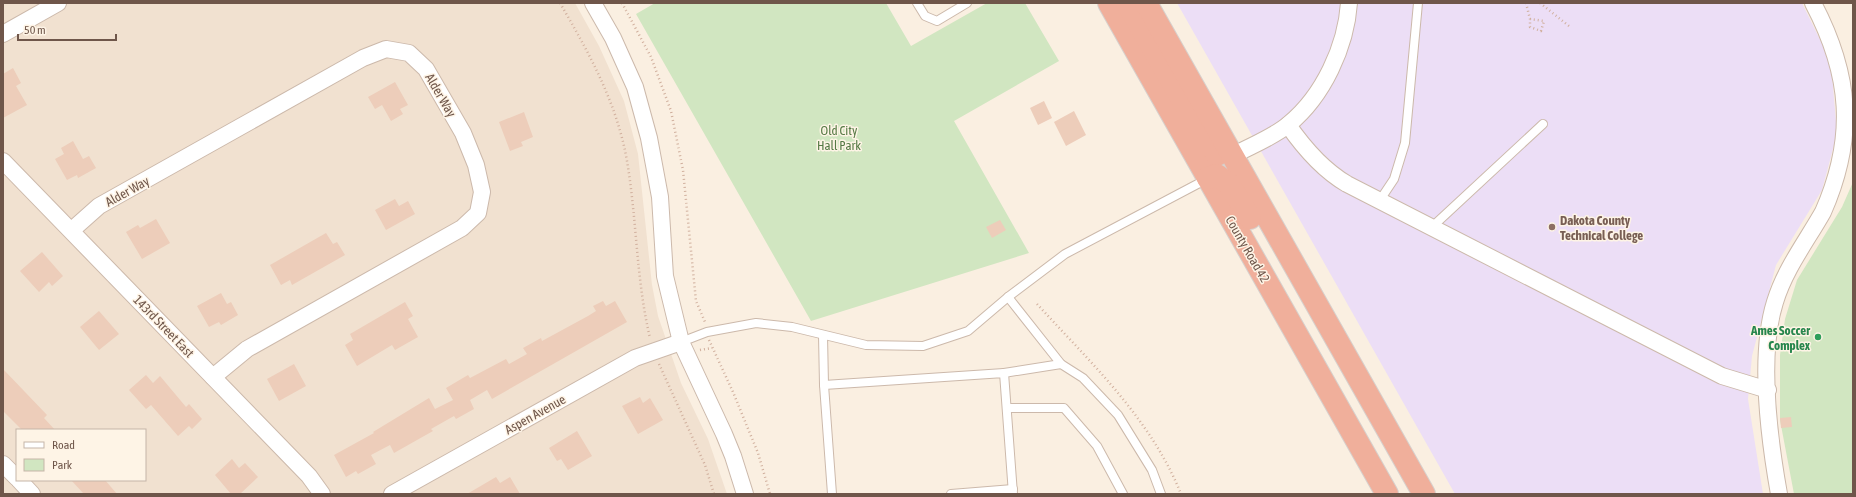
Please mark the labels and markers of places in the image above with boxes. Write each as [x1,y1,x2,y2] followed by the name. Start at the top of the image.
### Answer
[1560,213,1643,243] place label: Dakota County Technical College
[1547,222,1557,232] marker: Dakota County Technical College
[1750,323,1811,353] place label: Ames Soccer Complex
[1813,332,1823,342] marker: Ames Soccer Complex

